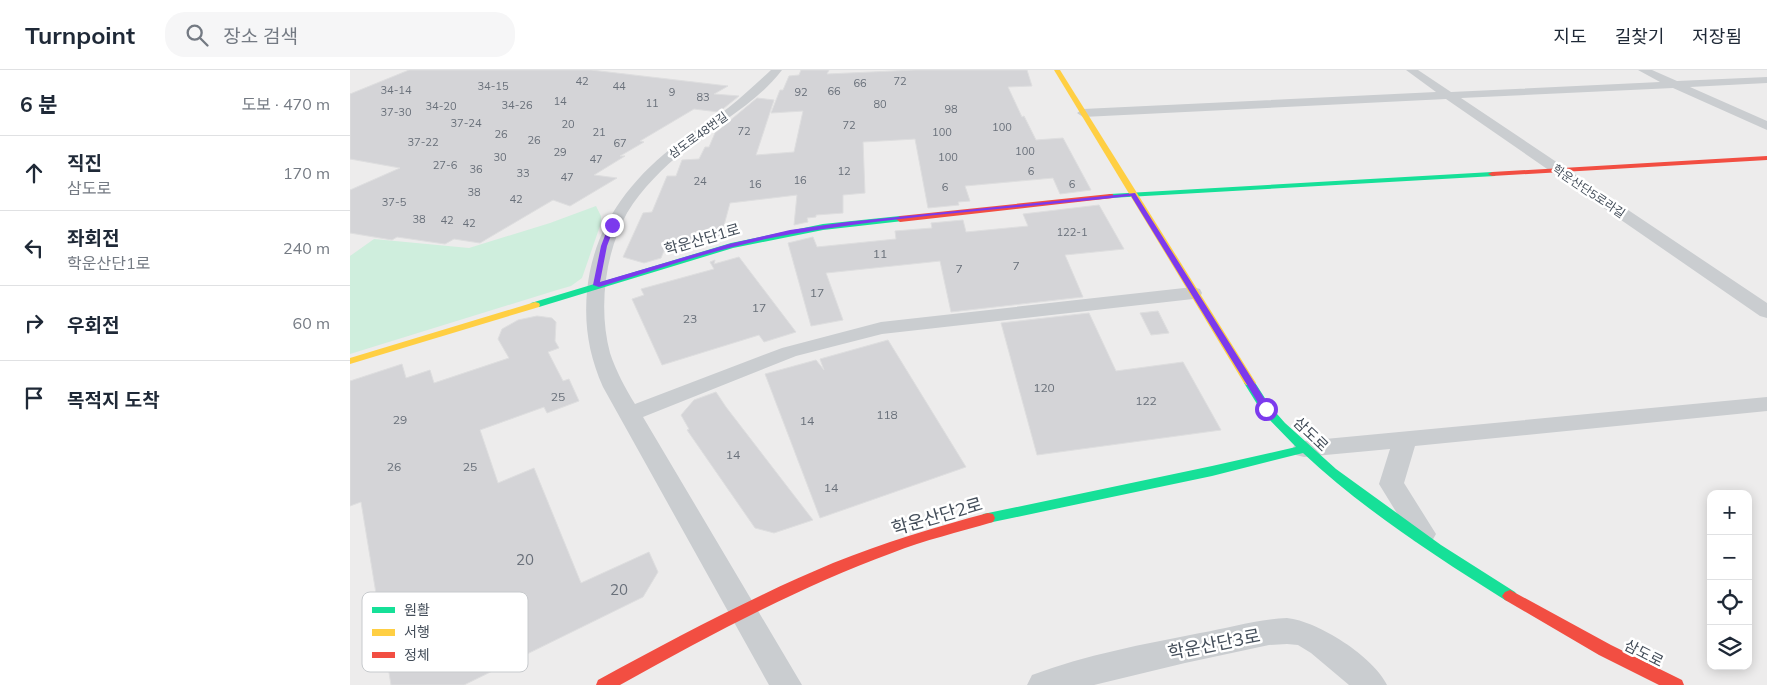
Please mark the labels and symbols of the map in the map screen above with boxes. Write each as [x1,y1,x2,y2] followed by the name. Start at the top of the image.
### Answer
[575,74,589,88] house number: 42
[893,74,907,88] house number: 72
[853,76,867,90] house number: 66
[477,79,509,93] house number: 34-15
[612,79,626,93] house number: 44
[380,83,412,97] house number: 34-14
[827,84,841,98] house number: 66
[669,85,675,99] house number: 9
[794,85,808,99] house number: 92
[696,90,710,104] house number: 83
[553,94,567,108] house number: 14
[645,96,659,110] house number: 11
[873,97,887,111] house number: 80
[501,98,533,112] house number: 34-26
[425,99,457,113] house number: 34-20
[944,102,958,116] house number: 98
[380,105,412,119] house number: 37-30
[665,108,731,162] street label: 삼도로48번길
[450,116,482,130] house number: 37-24
[561,117,575,131] house number: 20
[842,118,856,132] house number: 72
[992,120,1012,134] house number: 100
[737,124,751,138] house number: 72
[592,125,606,139] house number: 21
[932,125,952,139] house number: 100
[494,127,508,141] house number: 26
[527,133,541,147] house number: 26
[407,135,439,149] house number: 37-22
[613,136,627,150] house number: 67
[1015,144,1035,158] house number: 100
[553,145,567,159] house number: 29
[493,150,507,164] house number: 30
[938,150,958,164] house number: 100
[589,152,603,166] house number: 47
[433,158,458,172] house number: 27-6
[1550,161,1628,221] street label: 학운산단5로라길
[469,162,483,176] house number: 36
[837,164,851,178] house number: 12
[1028,164,1035,178] house number: 6
[516,166,530,180] house number: 33
[560,170,574,184] house number: 47
[793,173,807,187] house number: 16
[693,174,707,188] house number: 24
[748,177,762,191] house number: 16
[1069,177,1076,191] house number: 6
[942,180,949,194] house number: 6
[467,185,481,199] house number: 38
[509,192,523,206] house number: 42
[382,195,407,209] house number: 37-5
[412,212,426,226] house number: 38
[440,213,454,227] house number: 42
[601,214,624,237] route end
[462,216,476,230] house number: 42
[662,219,742,259] street label: 학운산단1로
[1056,225,1088,239] house number: 122-1
[873,246,887,261] house number: 11
[1012,258,1020,273] house number: 7
[955,261,963,276] house number: 7
[810,285,824,300] house number: 17
[752,300,766,315] house number: 17
[683,311,697,326] house number: 23
[1033,380,1055,395] house number: 120
[551,389,565,404] house number: 25
[1135,393,1157,408] house number: 122
[1255,398,1278,421] route start
[876,407,898,422] house number: 118
[393,412,407,427] house number: 29
[800,413,814,428] house number: 14
[1290,413,1332,455] street label: 삼도로
[726,447,740,462] house number: 14
[387,459,401,474] house number: 26
[463,459,477,474] house number: 25
[824,480,838,495] house number: 14
[889,492,985,540] street label: 학운산단2로
[516,550,534,569] house number: 20
[610,580,628,599] house number: 20
[362,592,528,672] legend
[404,601,430,619] text: 원활
[404,623,430,641] text: 서행
[1166,624,1262,664] street label: 학운산단3로
[1621,635,1667,671] street label: 삼도로
[404,646,430,664] text: 정체

